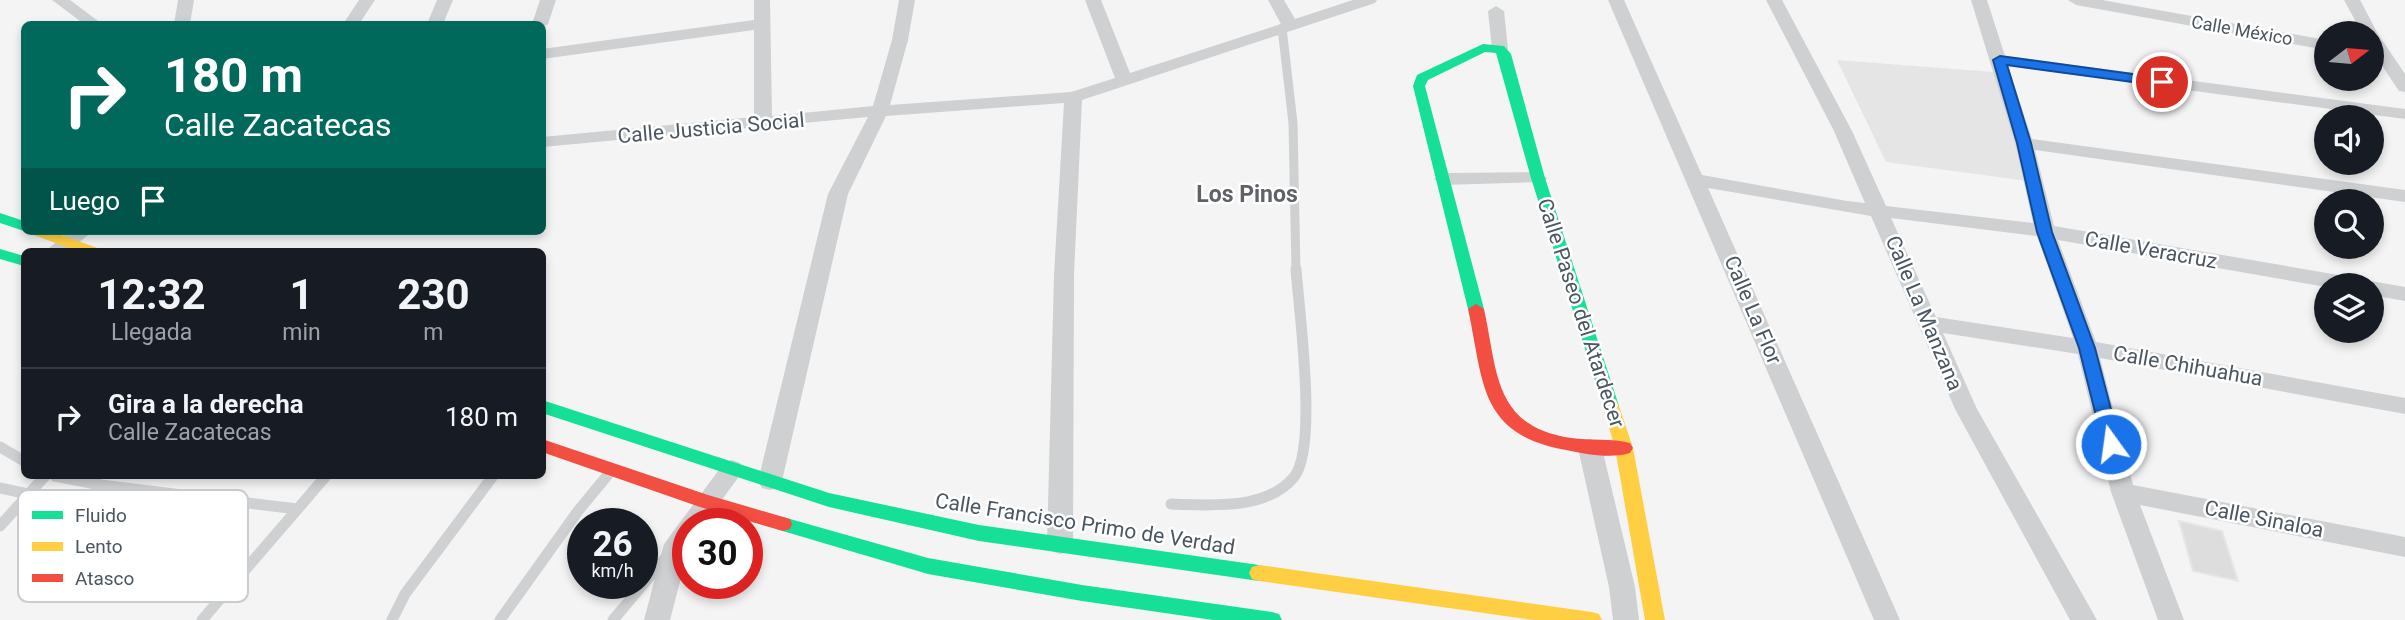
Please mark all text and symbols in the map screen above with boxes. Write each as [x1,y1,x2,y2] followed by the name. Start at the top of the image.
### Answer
[2190,11,2294,49] street label: Calle México
[2314,21,2384,91] north arrow
[2314,21,2384,343] map controls
[164,47,303,104] text: 180 m
[49,49,140,140] icon: right
[2132,52,2192,112] pin
[2143,63,2181,101] icon: arrive
[2314,105,2384,175] button: sound
[164,106,392,144] text: Calle Zacatecas
[617,108,805,148] street label: Calle Justicia Social
[1196,181,1298,208] district label: Los Pinos
[134,182,172,220] icon: arrive
[49,186,120,216] text: Luego
[2314,189,2384,259] button: search
[1533,195,1629,431] street label: Calle Paseo del Atardecer
[2083,227,2219,273] street label: Calle Veracruz
[1881,232,1967,394] street label: Calle La Manzana
[1719,252,1787,368] street label: Calle La Flor
[98,270,206,319] text: 12:32
[289,270,314,319] text: 1
[397,270,470,319] text: 230
[2314,273,2384,343] button: layers
[111,319,192,346] text: Llegada
[282,319,321,346] text: min
[423,319,443,346] text: m
[2112,341,2264,391] street label: Calle Chihuahua
[108,389,304,419] text: Gira a la derecha
[49,398,87,436] icon: right
[445,402,518,432] text: 180 m
[2074,407,2148,481] position arrow
[108,419,272,446] text: Calle Zacatecas
[933,488,1237,560] street label: Calle Francisco Primo de Verdad
[18,490,248,602] legend
[2202,496,2326,542] street label: Calle Sinaloa
[75,504,127,527] text: Fluido
[672,508,763,599] speed limit sign: 30
[592,524,633,565] text: 26
[75,535,123,558] text: Lento
[591,560,634,581] text: km/h
[75,567,134,590] text: Atasco

